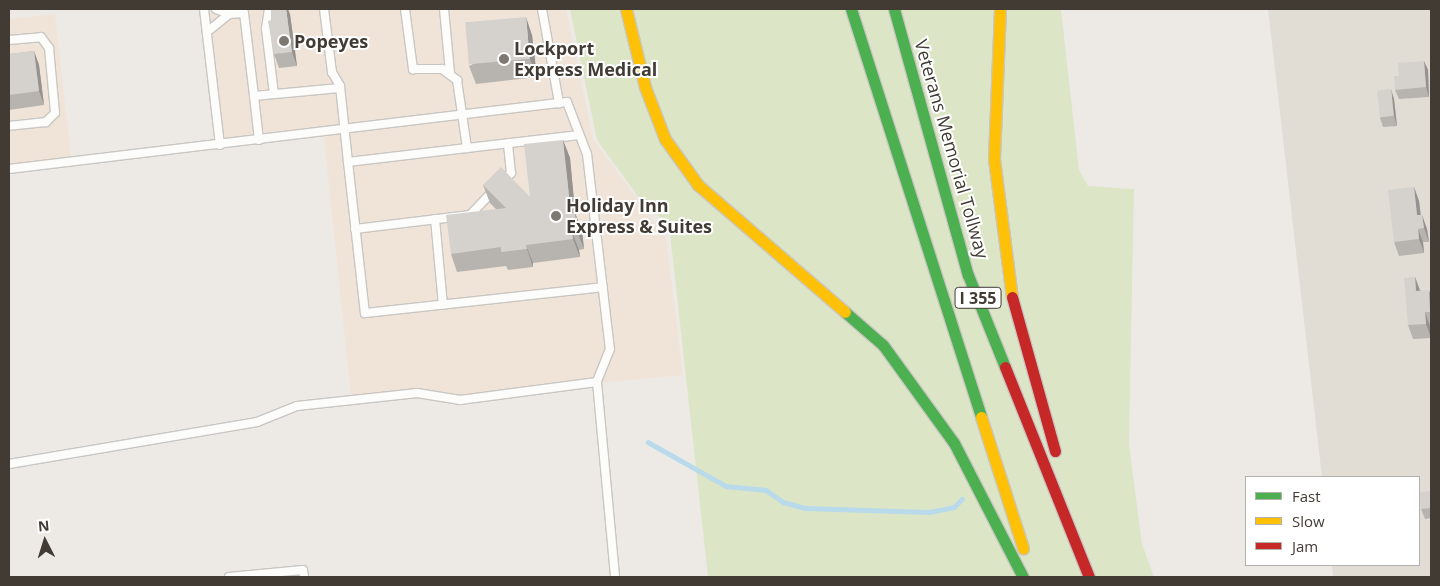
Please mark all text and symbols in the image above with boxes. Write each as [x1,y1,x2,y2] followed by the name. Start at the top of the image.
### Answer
[294,30,368,52] place label: Popeyes
[278,35,290,47] marker: Popeyes
[910,37,994,261] street label: Veterans Memorial Tollway
[514,38,657,80] place label: Lockport Express Medical
[498,53,510,65] marker: Lockport Express Medical
[566,195,712,238] place label: Holiday Inn Express & Suites
[550,210,562,222] marker: Holiday Inn Express & Suites
[954,284,1002,312] road number: I 355
[1245,476,1420,566] legend
[1292,486,1321,506] text: Fast
[1292,511,1325,531] text: Slow
[20,516,70,566] north arrow
[37,516,50,536] text: N
[1292,536,1318,556] text: Jam

